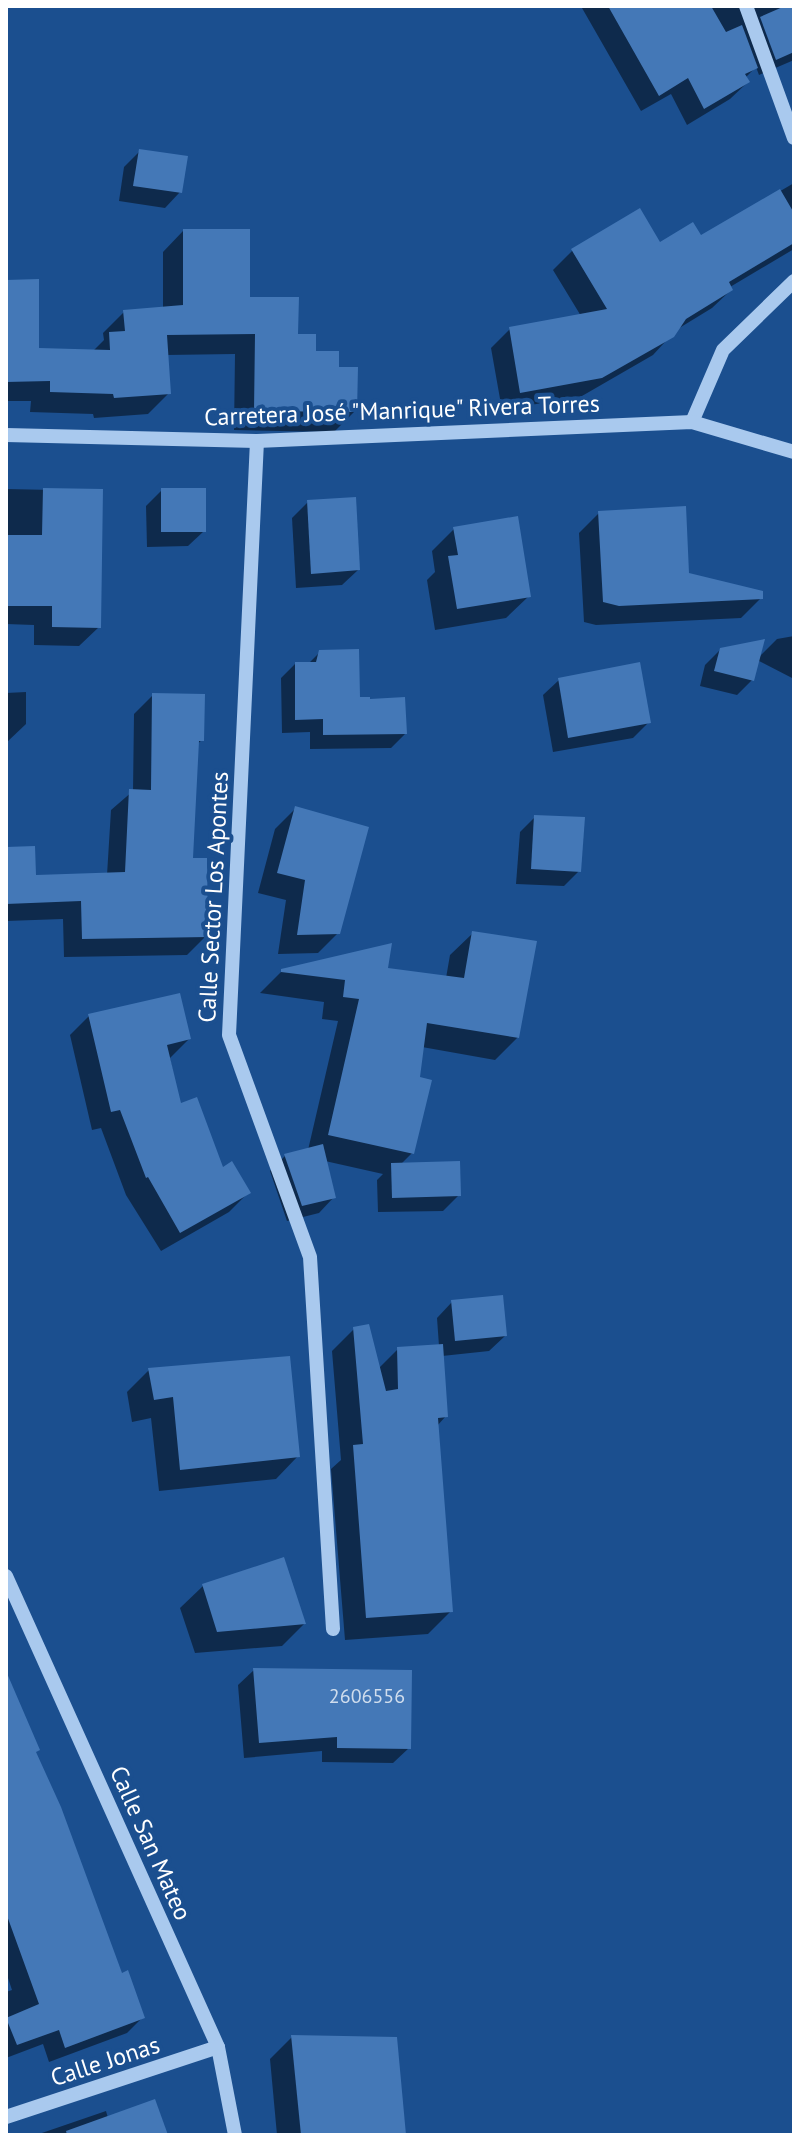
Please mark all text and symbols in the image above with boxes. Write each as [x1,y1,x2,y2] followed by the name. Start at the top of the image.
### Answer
[204,388,600,432] street label: Carretera José "Manrique" Rivera Torres
[191,771,235,1023] street label: Calle Sector Los Apontes
[329,1683,405,1709] house number: 2606556
[103,1761,199,1925] street label: Calle San Mateo
[47,2029,163,2093] street label: Calle Jonas

